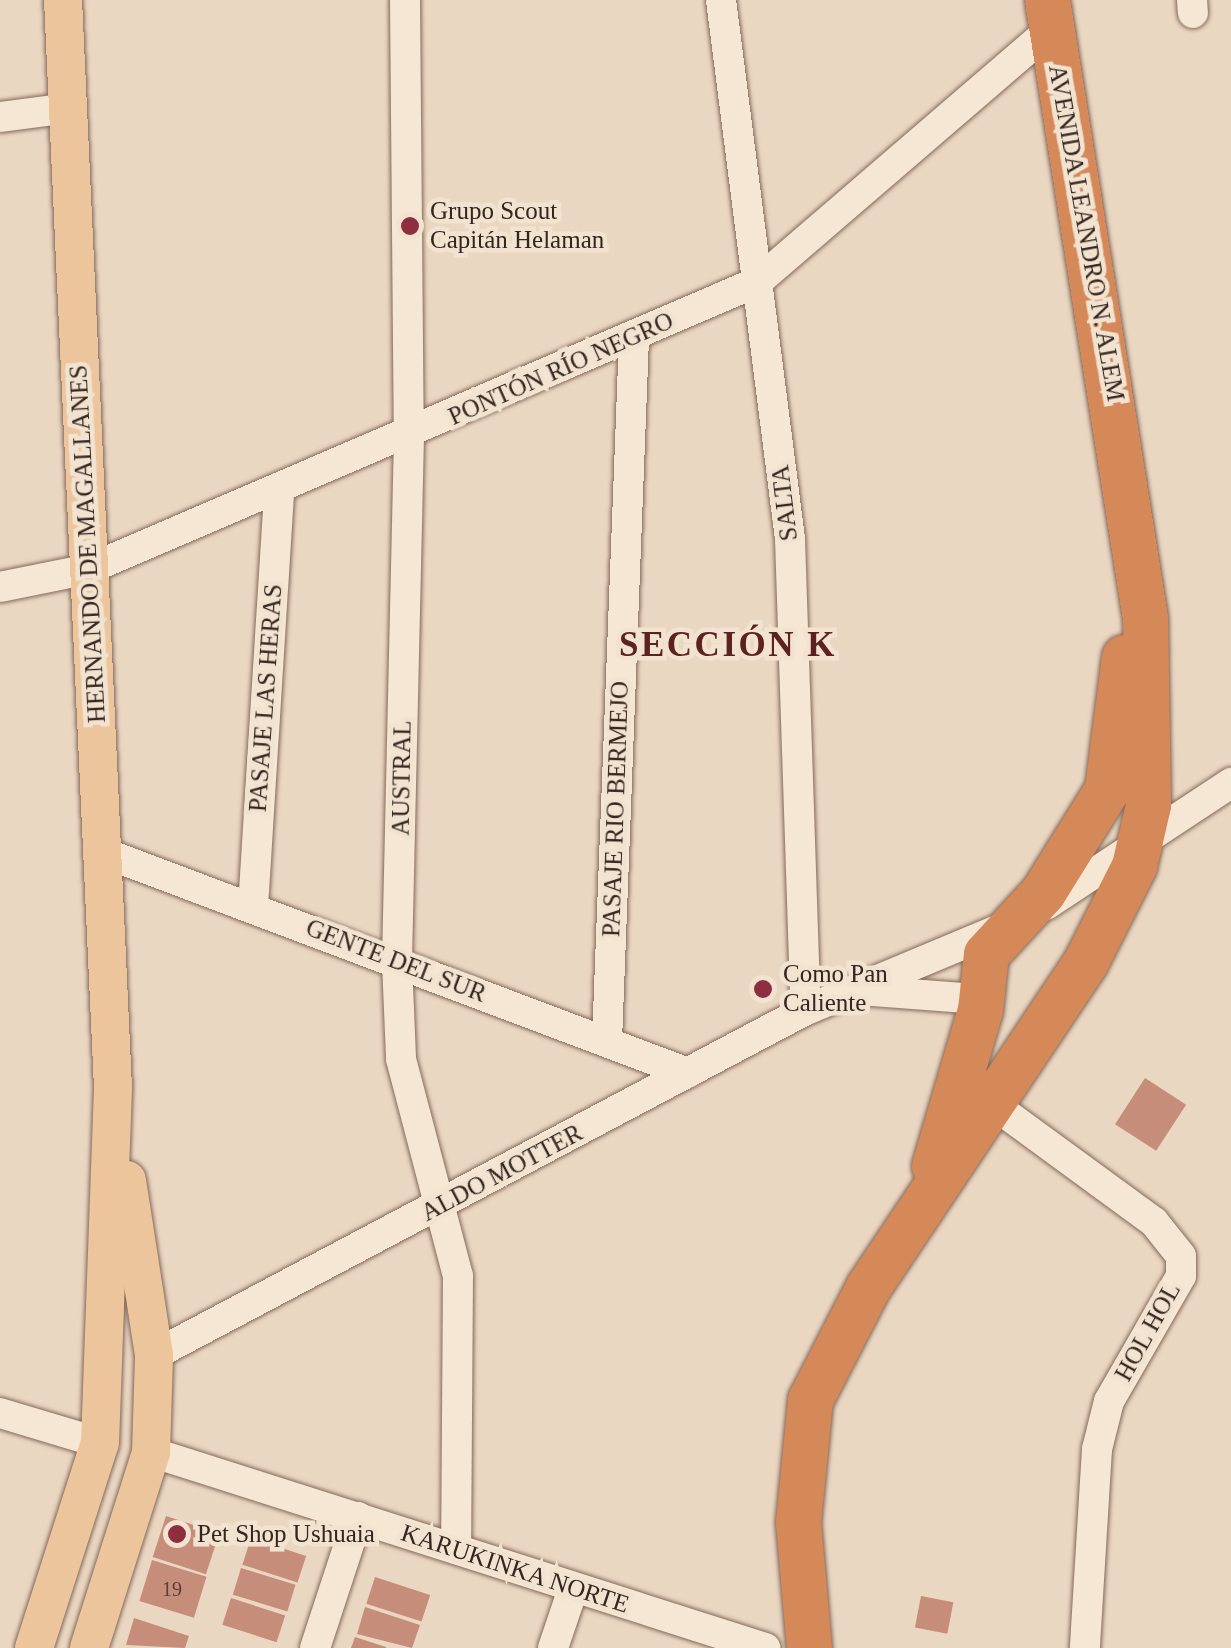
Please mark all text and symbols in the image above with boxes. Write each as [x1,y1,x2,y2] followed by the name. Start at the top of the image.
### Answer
[1041,61,1131,405] street label: AVENIDA LEANDRO N. ALEM
[430,197,604,256] place label: Grupo Scout Capitán Helaman
[399,215,421,237] marker: Grupo Scout Capitán Helaman
[444,306,678,432] street label: PONTÓN RÍO NEGRO
[64,364,112,724] street label: HERNANDO DE MAGALLANES
[765,463,805,543] street label: SALTA
[243,583,289,813] street label: PASAJE LAS HERAS
[619,624,837,666] district label: SECCIÓN K
[597,681,635,937] street label: PASAJE RIO BERMEJO
[386,720,418,836] street label: AUSTRAL
[301,913,491,1009] street label: GENTE DEL SUR
[783,960,888,1019] place label: Como Pan Caliente
[752,978,774,1000] marker: Como Pan Caliente
[416,1118,588,1228] street label: ALDO MOTTER
[1108,1277,1188,1387] street label: HOL HOL
[396,1518,634,1620] street label: KARUKINKA NORTE
[197,1519,375,1549] place label: Pet Shop Ushuaia
[166,1523,188,1545] marker: Pet Shop Ushuaia
[162,1577,182,1601] house number: 19

